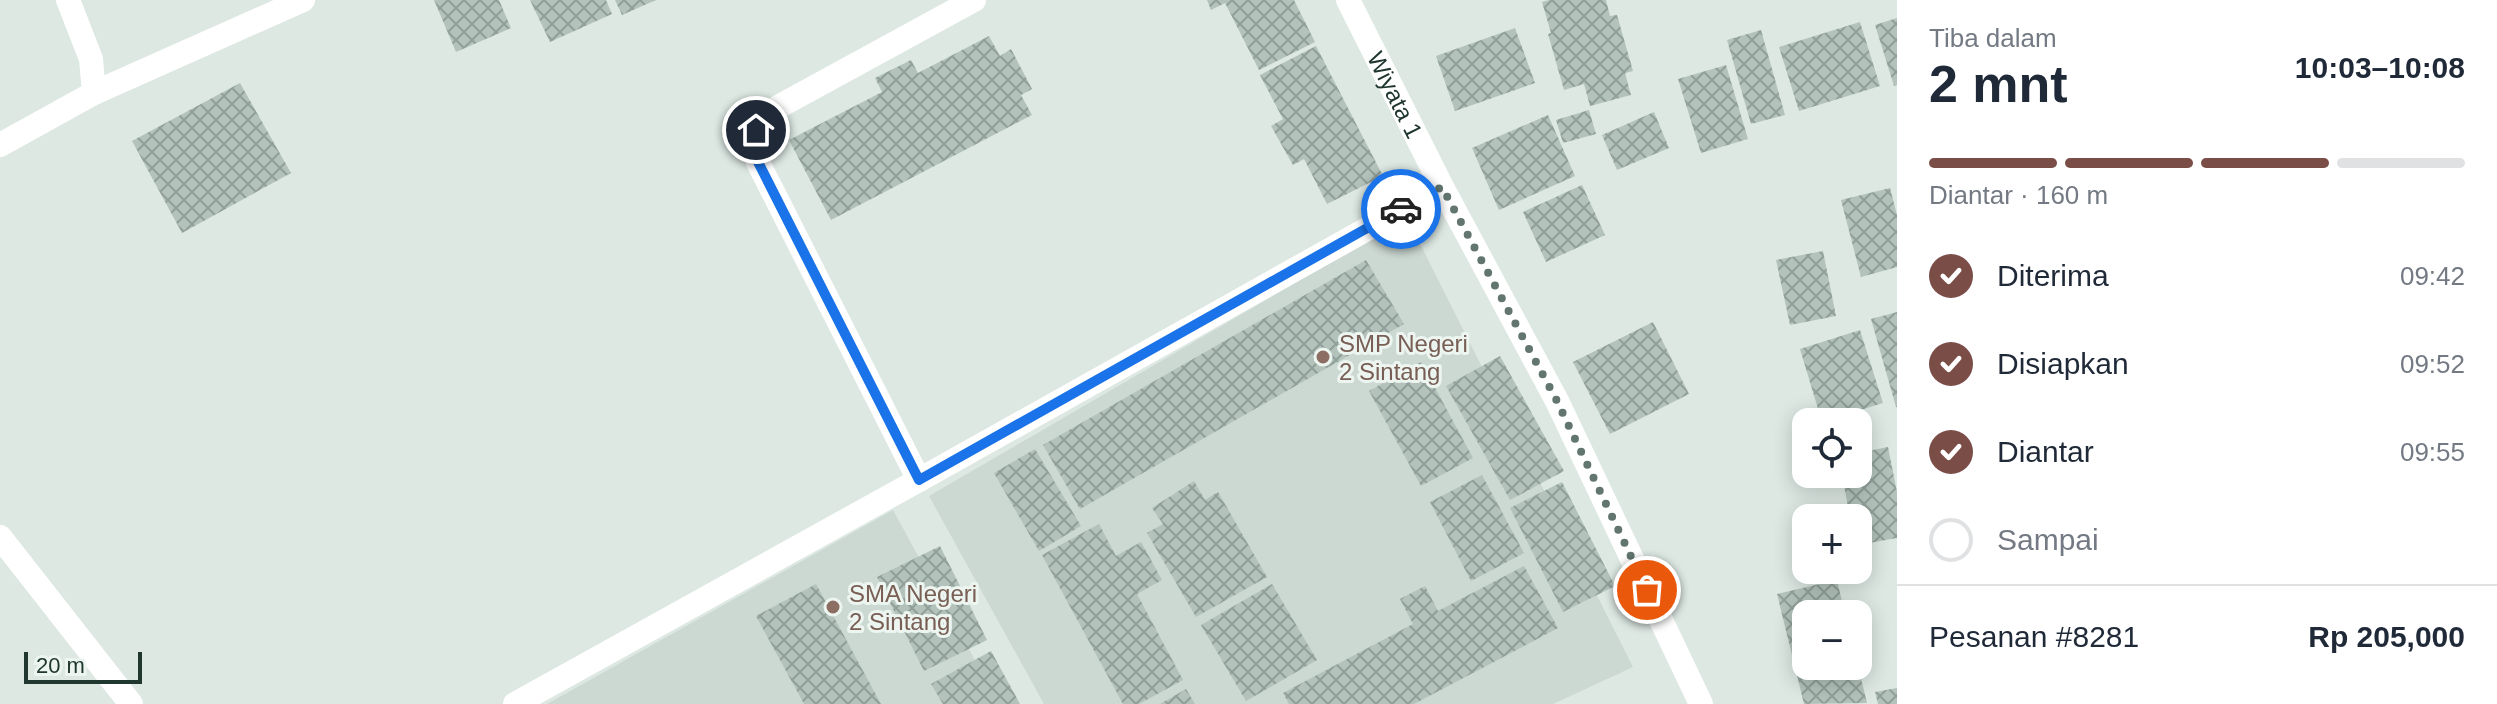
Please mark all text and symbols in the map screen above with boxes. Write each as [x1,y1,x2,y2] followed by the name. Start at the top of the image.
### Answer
[1929,23,2057,53] text: Tiba dalam
[1363,47,1429,143] street label: Wiyata 1
[2295,51,2465,84] text: 10:03–10:08
[1929,55,2068,113] text: 2 mnt
[722,96,790,164] pin
[734,108,778,152] icon: home
[1361,169,1441,249] courier
[1929,180,2108,210] text: Diantar · 160 m
[1379,187,1423,231] icon: car
[1929,254,1973,298] icon: check
[1997,259,2109,292] text: Diterima
[2400,261,2465,291] text: 09:42
[1339,330,1468,385] place label: SMP Negeri 2 Sintang
[1929,342,1973,386] icon: check
[1997,347,2129,380] text: Disiapkan
[1314,348,1332,366] marker: SMP Negeri 2 Sintang
[2400,349,2465,379] text: 09:52
[1792,408,1872,680] map controls
[1792,408,1872,488] button: locate
[1929,430,1973,474] icon: check
[1997,435,2094,468] text: Diantar
[2400,437,2465,467] text: 09:55
[1792,504,1872,584] button: +
[1997,523,2099,556] text: Sampai
[1613,556,1681,624] pin
[1625,568,1669,612] icon: bag
[849,580,977,635] place label: SMA Negeri 2 Sintang
[824,598,842,616] marker: SMA Negeri 2 Sintang
[1792,600,1872,680] button: −
[1929,620,2139,653] text: Pesanan #8281
[2308,620,2465,653] text: Rp 205,000
[24,648,142,684] scale bar
[36,653,85,678] text: 20 m

